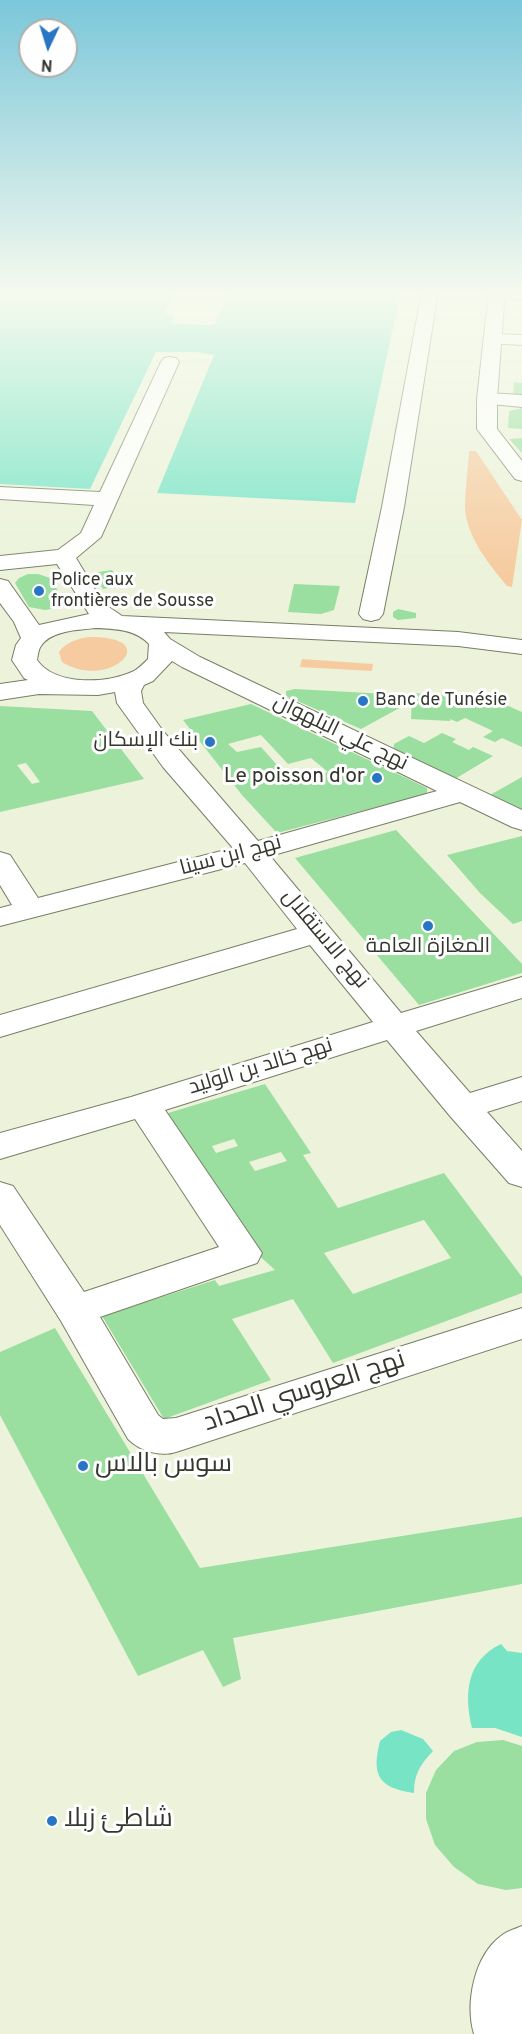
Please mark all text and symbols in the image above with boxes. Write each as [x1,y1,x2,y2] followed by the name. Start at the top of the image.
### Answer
[18,18,78,78] north arrow
[40,54,53,74] text: N
[51,570,214,612] place label: Police aux frontières de Sousse
[32,584,46,598] marker: Police aux frontières de Sousse
[375,690,507,712] place label: Banc de Tunésie
[269,691,411,777] street label: نهج علي البلهوان
[356,694,370,708] marker: Banc de Tunésie
[94,729,198,755] place label: بنك الإسكان
[203,735,217,749] marker: بنك الإسكان
[224,765,365,791] place label: Le poisson d'or
[370,771,384,785] marker: Le poisson d'or
[177,831,285,883] street label: نهج ابن سينا
[275,885,373,995] street label: نهج الاستقلال
[421,919,435,933] marker: المغازة العامة
[366,935,490,961] place label: المغازة العامة
[186,1034,336,1102] street label: نهج خالد بن الوليد
[200,1346,410,1440] street label: نهج العروسي الحداد
[95,1450,232,1482] place label: سوس بالاس
[76,1459,90,1473] marker: سوس بالاس
[64,1805,173,1837] place label: شاطئ زبلا
[45,1814,59,1828] marker: شاطئ زبلا

